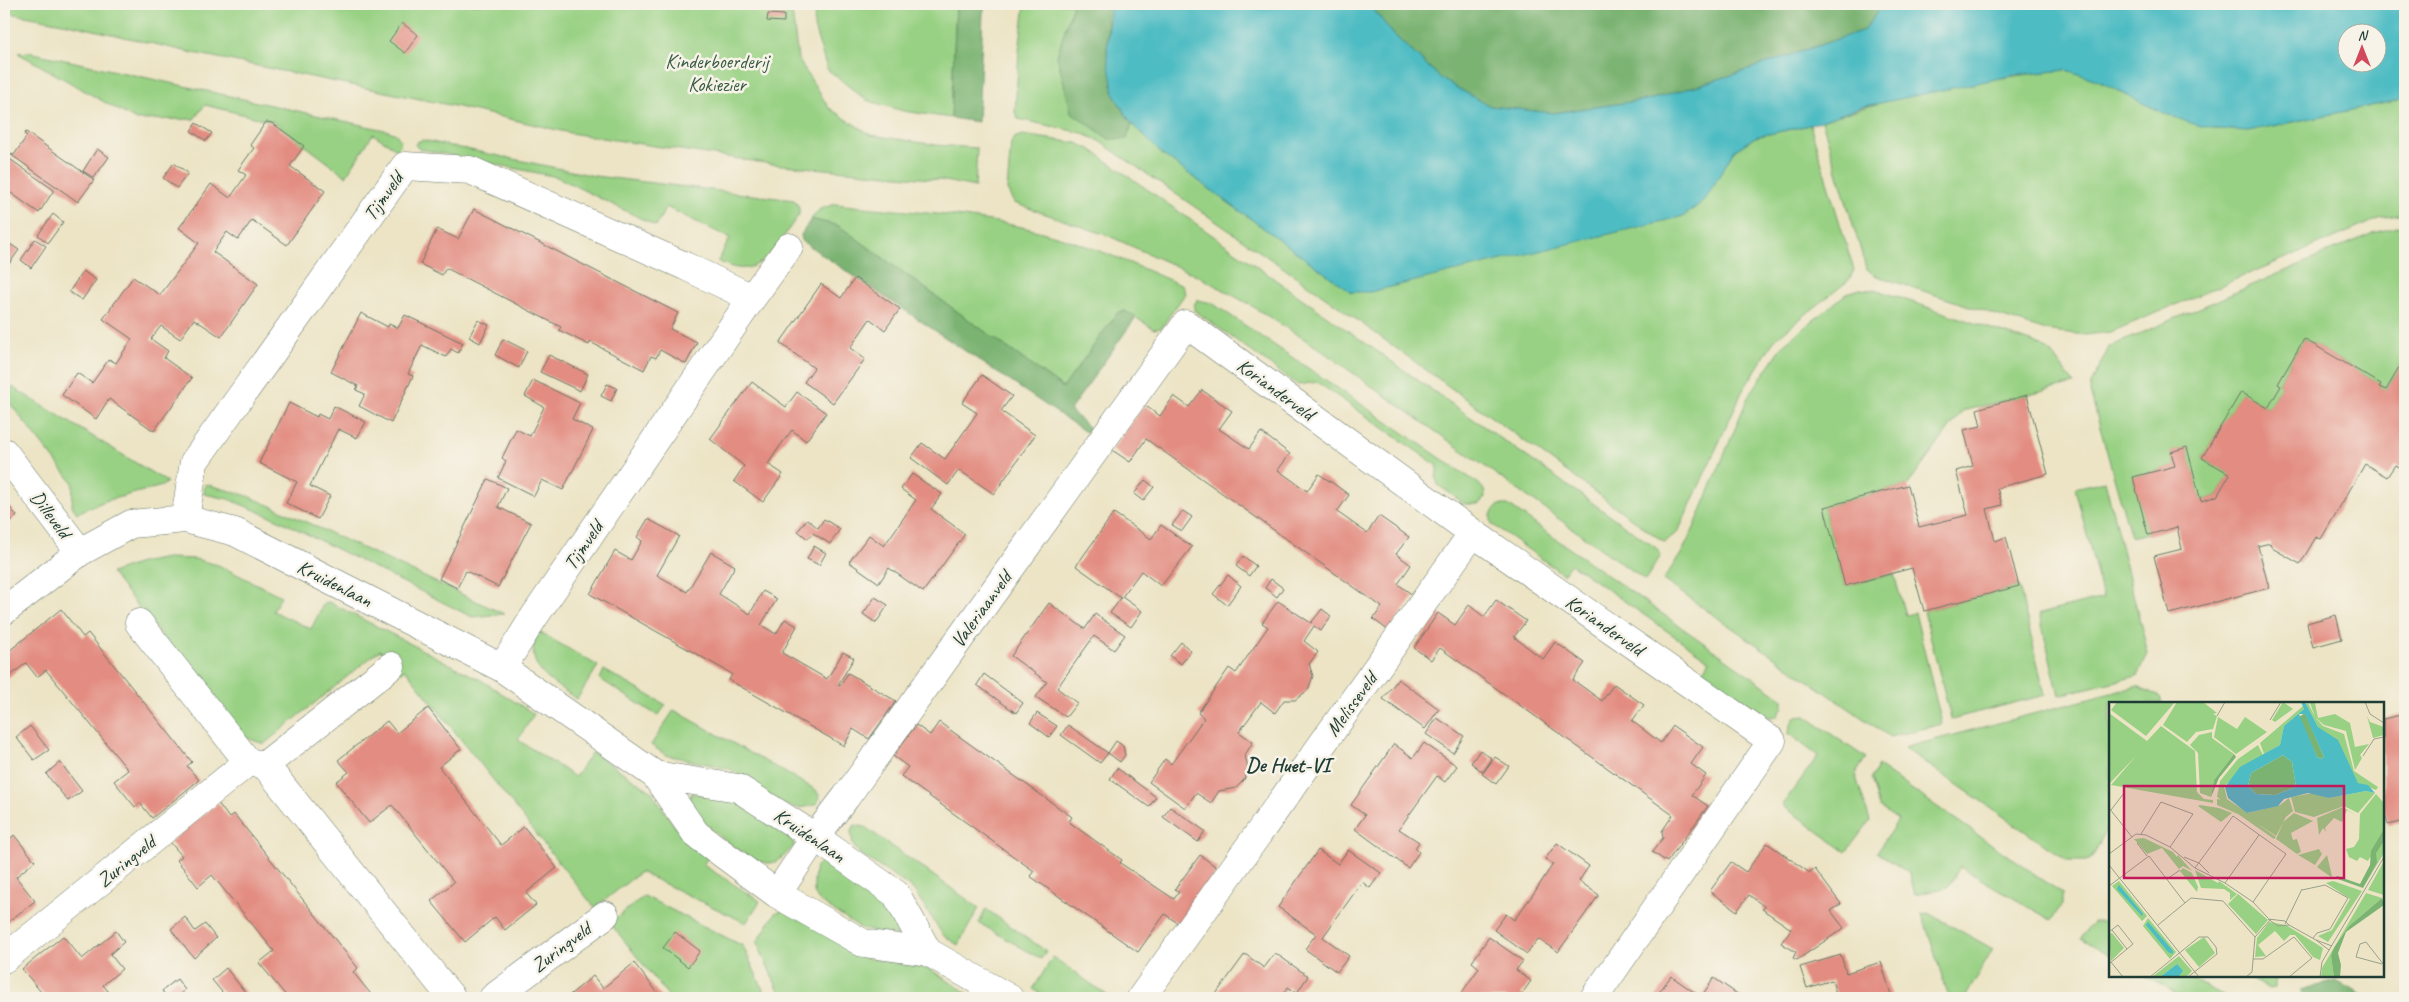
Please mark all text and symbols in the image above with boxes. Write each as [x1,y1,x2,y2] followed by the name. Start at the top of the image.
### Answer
[2336,22,2386,72] north arrow
[2358,27,2369,44] text: N
[665,49,772,97] park label: Kinderboerderij Kokiezier
[358,165,411,225] street label: Tijmveld
[1232,353,1322,428] street label: Korianderveld
[25,486,78,546] street label: Dilleveld
[558,513,611,574] street label: Tijmveld
[293,554,377,613] street label: Kruidenlaan
[945,564,1019,652] street label: Valeriaanveld
[1561,589,1651,663] street label: Korianderveld
[1320,665,1385,741] street label: Melisseveld
[2109,702,2384,977] inset map
[1246,752,1334,778] district label: De Huet-VI
[769,802,851,869] street label: Kruidenlaan
[92,828,163,893] street label: Zuringveld
[526,915,599,978] street label: Zuringveld

